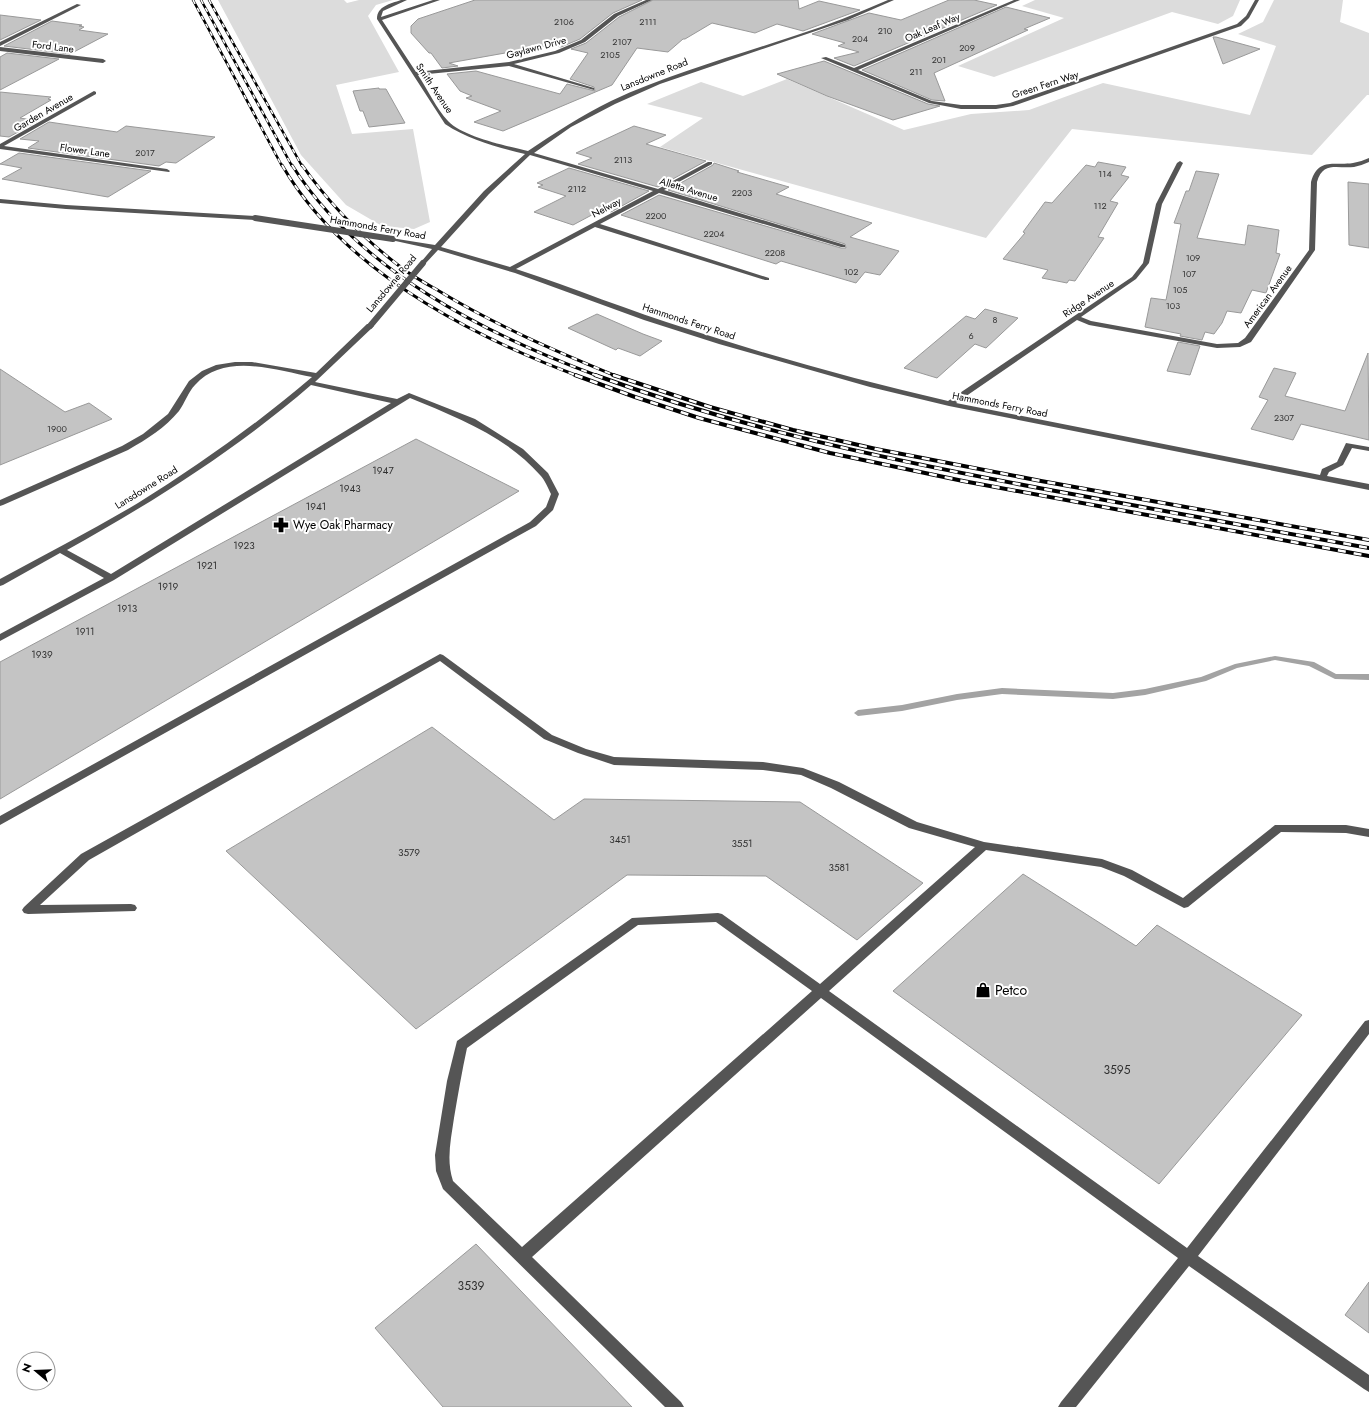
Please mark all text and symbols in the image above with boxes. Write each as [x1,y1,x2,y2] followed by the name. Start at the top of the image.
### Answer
[902,9,963,46] street label: Oak Leaf Way
[554,15,574,28] house number: 2106
[639,15,657,28] house number: 2111
[878,24,893,37] house number: 210
[505,32,568,63] street label: Gaylawn Drive
[852,32,868,45] house number: 204
[612,35,632,48] house number: 2107
[31,36,75,56] street label: Ford Lane
[959,41,975,54] house number: 209
[600,48,620,61] house number: 2105
[932,53,946,66] house number: 201
[618,54,690,95] street label: Lansdowne Road
[412,60,457,116] street label: Smith Avenue
[909,65,923,78] house number: 211
[1010,66,1081,102] street label: Green Fern Way
[11,89,76,135] street label: Garden Avenue
[59,140,111,161] street label: Flower Lane
[135,146,155,159] house number: 2017
[614,153,632,166] house number: 2113
[1098,167,1112,180] house number: 114
[658,174,720,205] street label: Alletta Avenue
[568,182,586,195] house number: 2112
[732,186,752,199] house number: 2203
[589,193,624,221] street label: Nelway
[1093,199,1107,212] house number: 112
[645,209,667,222] house number: 2200
[329,212,427,243] street label: Hammonds Ferry Road
[704,227,724,240] house number: 2204
[765,246,785,259] house number: 2208
[363,251,420,315] street label: Lansdowne Road
[1186,251,1200,264] house number: 109
[1239,262,1295,331] street label: American Avenue
[844,265,858,278] house number: 102
[1182,267,1196,280] house number: 107
[1060,276,1117,321] street label: Ridge Avenue
[1173,283,1187,296] house number: 105
[640,299,737,344] street label: Hammonds Ferry Road
[1166,299,1180,312] house number: 103
[993,313,998,326] house number: 8
[968,329,974,342] house number: 6
[951,388,1049,421] street label: Hammonds Ferry Road
[1274,411,1294,424] house number: 2307
[47,422,68,435] house number: 1900
[112,462,181,513] street label: Lansdowne Road
[372,463,394,478] house number: 1947
[339,481,361,496] house number: 1943
[306,499,326,514] house number: 1941
[272,516,290,534] pharmacy icon: Wye Oak Pharmacy
[293,516,394,534] place label: Wye Oak Pharmacy
[233,538,255,553] house number: 1923
[197,558,217,573] house number: 1921
[158,579,178,594] house number: 1919
[117,601,138,616] house number: 1913
[75,624,95,639] house number: 1911
[31,647,53,662] house number: 1939
[609,832,631,847] house number: 3451
[731,836,753,851] house number: 3551
[398,845,420,860] house number: 3579
[828,860,850,875] house number: 3581
[995,980,1028,1000] place label: Petco
[974,981,992,999] shop icon: Petco
[1103,1061,1131,1079] house number: 3595
[458,1277,484,1295] house number: 3539
[16,1351,56,1391] north arrow
[18,1361,36,1374] text: N

